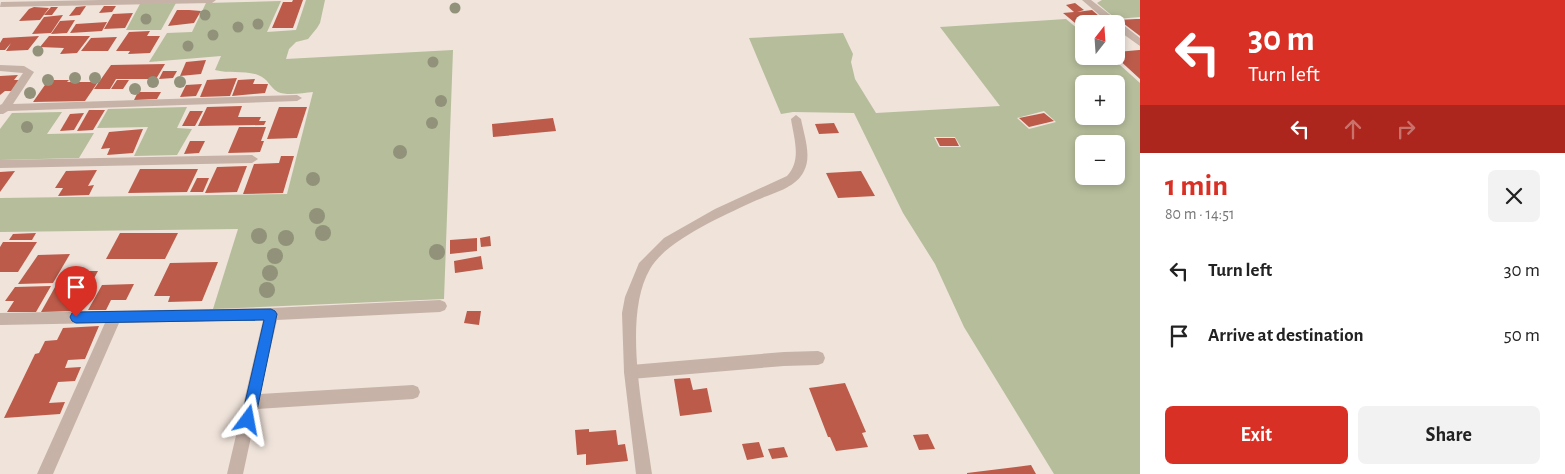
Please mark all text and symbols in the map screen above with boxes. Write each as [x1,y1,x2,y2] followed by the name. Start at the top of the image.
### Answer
[1075,15,1125,65] north arrow
[1075,15,1125,185] map controls
[1165,20,1230,85] icon: left
[1248,22,1315,57] text: 30 m
[1248,63,1320,85] text: Turn left
[1075,75,1125,125] button: +
[1286,115,1314,143] icon: left
[1339,115,1367,143] icon: ahead
[1392,115,1420,143] icon: right
[1075,135,1125,185] button: −
[1488,170,1540,222] button: close
[1165,171,1228,201] text: 1 min
[1165,206,1234,222] text: 80 m · 14:51
[1165,257,1193,285] icon: left
[1208,261,1272,280] text: Turn left
[1504,261,1540,280] text: 30 m
[55,266,97,317] pin
[62,273,90,301] icon: arrive
[1165,322,1193,350] icon: arrive
[1208,326,1364,345] text: Arrive at destination
[1504,326,1540,345] text: 50 m
[221,393,273,445] position arrow
[1165,406,1348,464] button: Exit
[1358,406,1540,464] button: Share

